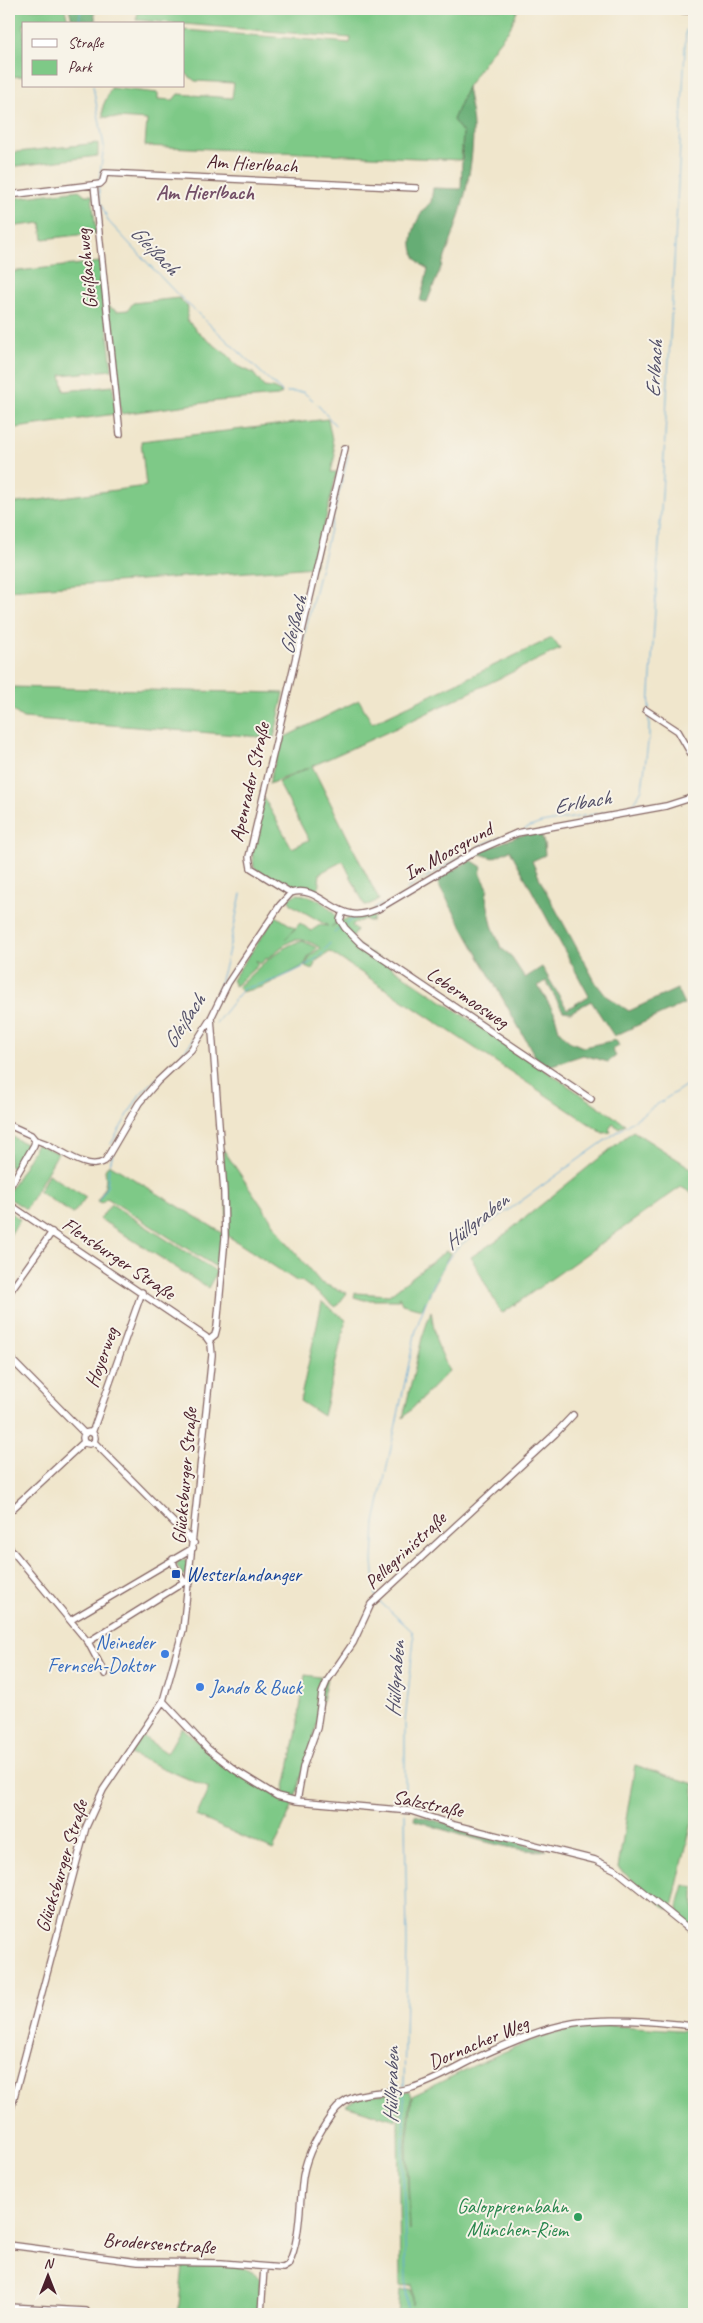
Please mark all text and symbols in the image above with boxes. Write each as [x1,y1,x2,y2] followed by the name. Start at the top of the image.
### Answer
[22,22,185,88] legend
[68,34,104,53] text: Straße
[68,58,93,77] text: Park
[206,149,299,178] street label: Am Hierlbach
[156,179,255,205] district label: Am Hierlbach
[125,220,186,281] water label: Gleißach
[70,227,103,310] street label: Gleißachweg
[640,338,669,398] water label: Erlbach
[273,592,313,657] water label: Gleißach
[224,719,276,844] street label: Apenrader Straße
[551,784,614,820] water label: Erlbach
[399,815,500,886] street label: Im Moosgrund
[422,961,515,1035] street label: Lebermoosweg
[157,988,212,1053] water label: Gleißach
[438,1185,516,1255] water label: Hüllgraben
[57,1211,181,1306] street label: Flensburger Straße
[79,1323,124,1391] street label: Hoyerweg
[166,1405,203,1545] street label: Glücksburger Straße
[359,1505,453,1595] street label: Pellegrinistraße
[186,1562,303,1587] place label: Westerlandanger
[170,1568,182,1580] marker: Westerlandanger
[47,1630,157,1678] place label: Neineder Fernseh-Doktor
[379,1638,411,1718] water label: Hüllgraben
[159,1648,171,1660] marker: Neineder Fernseh-Doktor
[209,1675,303,1700] place label: Jando & Buck
[194,1681,206,1693] marker: Jando & Buck
[391,1784,467,1823] street label: Salzstraße
[30,1796,94,1935] street label: Glücksburger Straße
[424,2009,534,2075] street label: Dornacher Weg
[377,2044,405,2123] water label: Hüllgraben
[457,2194,570,2242] place label: Galopprennbahn München-Riem
[572,2211,584,2223] marker: Galopprennbahn München-Riem
[102,2227,217,2260] street label: Brodersenstraße
[22,2250,72,2300] north arrow
[44,2255,55,2272] text: N

